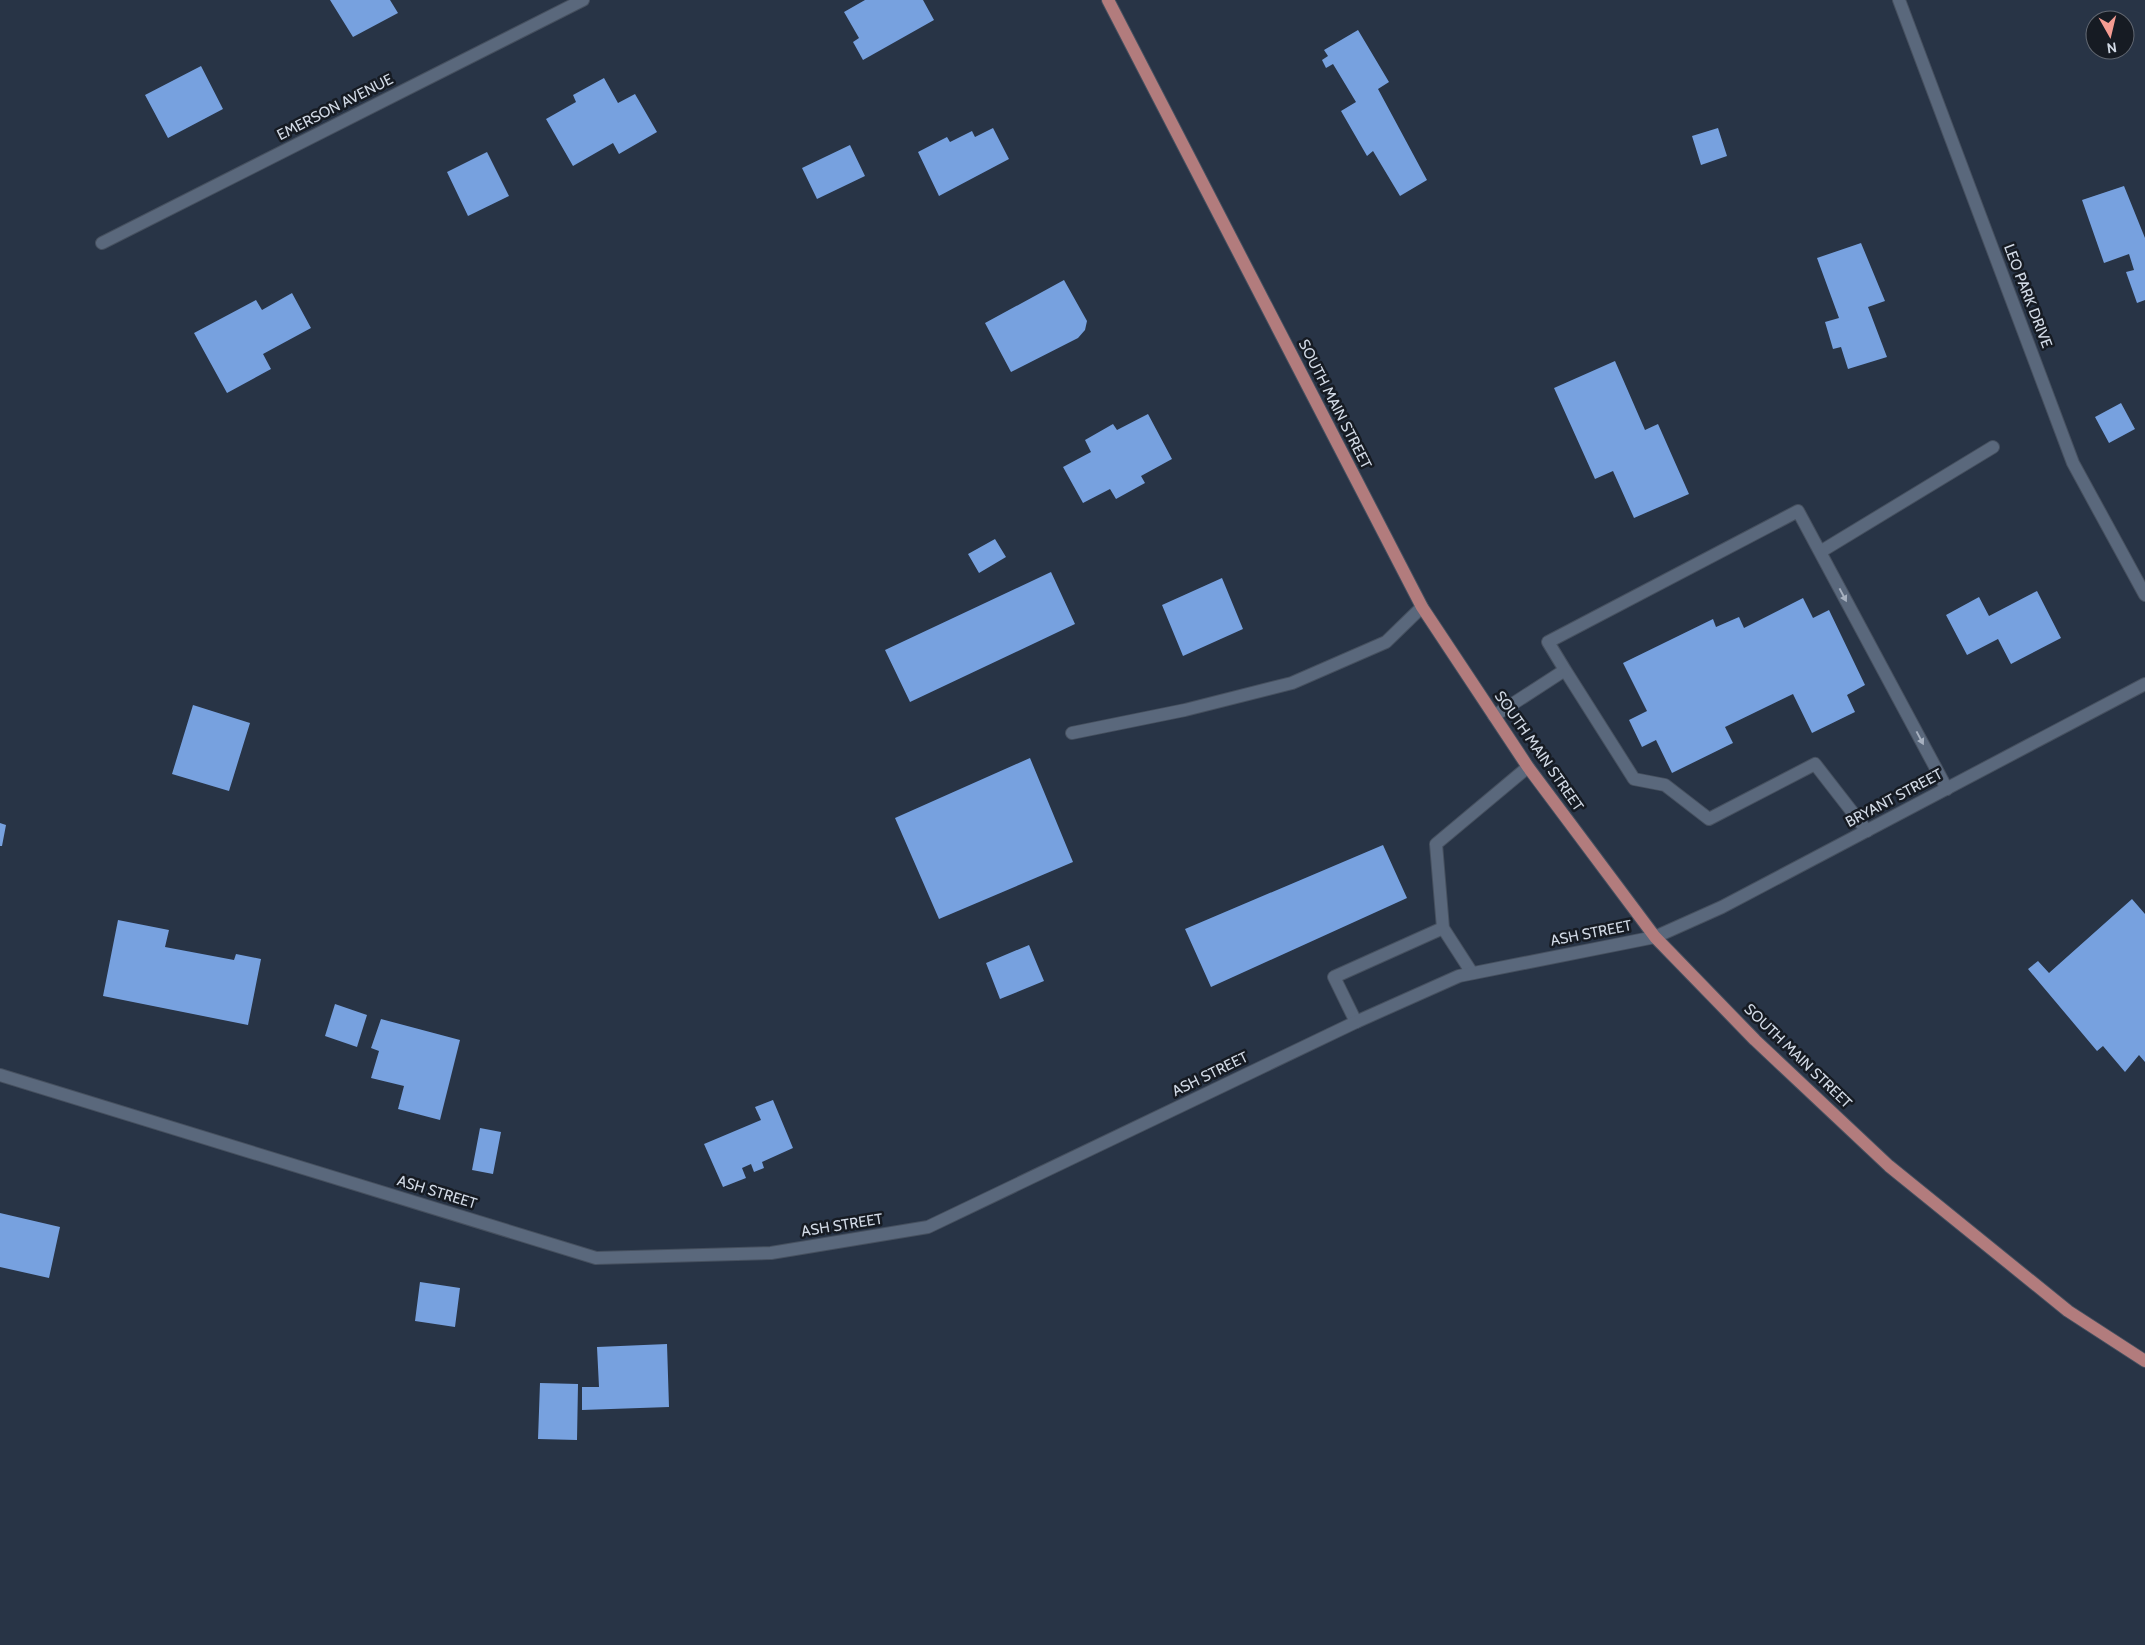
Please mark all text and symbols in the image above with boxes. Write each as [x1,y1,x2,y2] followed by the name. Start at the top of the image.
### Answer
[2085,10,2135,60] north arrow
[2106,38,2118,57] text: N
[274,70,396,144] street label: EMERSON AVENUE
[2000,241,2056,351] street label: LEO PARK DRIVE
[1295,336,1375,472] street label: SOUTH MAIN STREET
[1839,588,1848,602] one-way arrow
[1491,687,1587,815] street label: SOUTH MAIN STREET
[1916,731,1924,746] one-way arrow
[1843,765,1945,831] street label: BRYANT STREET
[1549,916,1633,950] street label: ASH STREET
[1740,1000,1856,1112] street label: SOUTH MAIN STREET
[1169,1048,1251,1100] street label: ASH STREET
[395,1171,479,1213] street label: ASH STREET
[800,1210,884,1240] street label: ASH STREET

